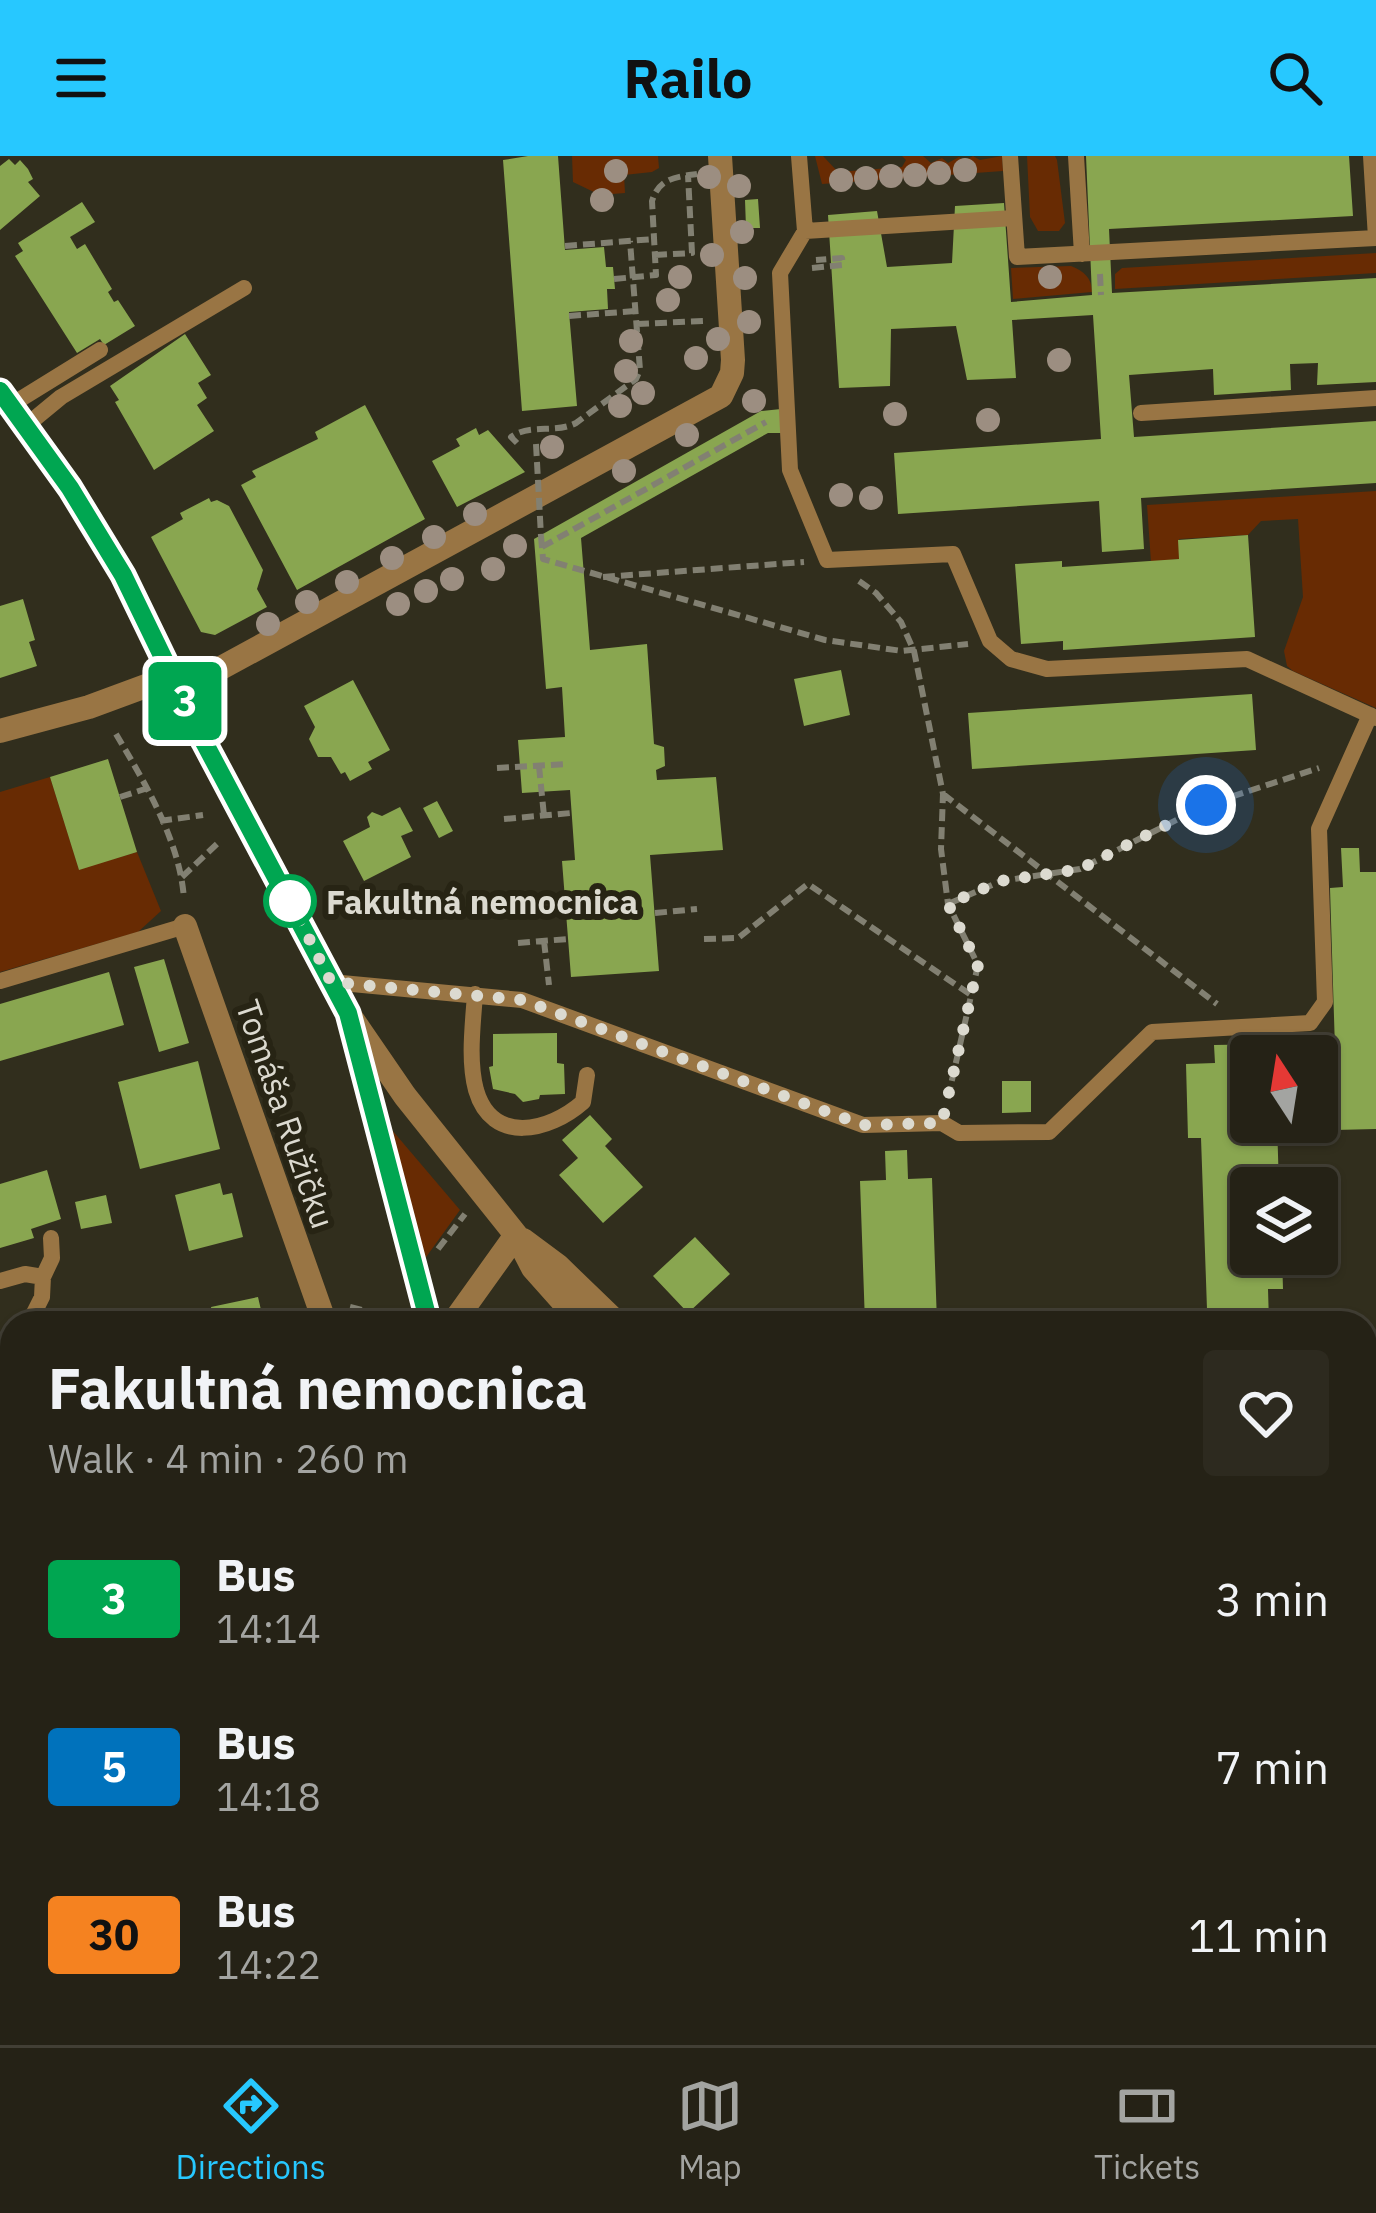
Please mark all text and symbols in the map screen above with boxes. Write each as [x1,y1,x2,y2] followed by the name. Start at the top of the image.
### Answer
[624,43,752,113] text: Railo
[48,45,114,111] icon: menu
[1262,45,1328,111] icon: search
[146,662,224,740] line badge: 3
[172,673,198,728] text: 3
[1176,775,1236,835] your location
[265,876,315,926] marker: Fakultná nemocnica
[326,880,638,923] place label: Fakultná nemocnica
[227,994,345,1234] street label: Tomáša Ružičku
[1230,1035,1338,1143] north arrow
[1230,1035,1338,1275] map controls
[1230,1167,1338,1275] button: layers
[1203,1350,1329,1476] button: heart
[48,1351,587,1425] text: Fakultná nemocnica
[48,1433,409,1484] text: Walk · 4 min · 260 m
[216,1545,296,1603] text: Bus
[1215,1570,1329,1628] text: 3 min
[101,1571,127,1626] text: 3
[216,1603,321,1654] text: 14:14
[216,1713,296,1771] text: Bus
[1215,1738,1329,1796] text: 7 min
[101,1739,127,1794] text: 5
[216,1771,321,1822] text: 14:18
[216,1881,296,1939] text: Bus
[1188,1906,1329,1964] text: 11 min
[89,1907,139,1962] text: 30
[216,1939,321,1990] text: 14:22
[176,2073,326,2188] tab: Directions
[677,2073,743,2188] tab: Map
[1094,2073,1200,2188] tab: Tickets

